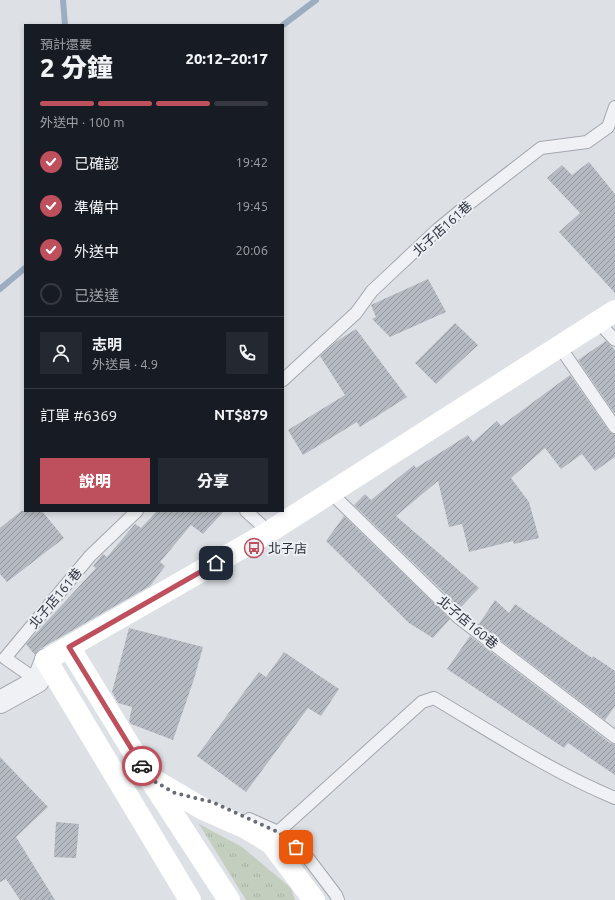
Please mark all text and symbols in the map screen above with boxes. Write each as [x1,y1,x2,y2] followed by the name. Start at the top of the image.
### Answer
[40,37,92,51] text: 預計還要
[185,50,268,67] text: 20:12–20:17
[40,53,113,82] text: 2 分鐘
[40,115,124,129] text: 外送中 · 100 m
[40,151,62,173] icon: check
[74,155,119,172] text: 已確認
[235,155,268,169] text: 19:42
[40,195,62,217] icon: check
[410,198,474,258] street label: 北子店161巷
[74,199,119,216] text: 準備中
[235,199,268,213] text: 19:45
[40,239,62,261] icon: check
[74,243,119,260] text: 外送中
[235,243,268,257] text: 20:06
[74,287,119,304] text: 已送達
[40,332,82,374] button: person
[226,332,268,374] button: phone
[92,336,122,353] text: 志明
[92,357,158,371] text: 外送員 · 4.9
[214,406,268,423] text: NT$879
[40,407,117,424] text: 訂單 #6369
[40,458,150,504] button: 說明
[158,458,268,504] button: 分享
[243,537,265,559] bus stop icon: 北子店
[268,541,307,555] place label: 北子店
[199,546,233,580] pin
[205,552,227,574] icon: home
[26,565,84,631] street label: 北子店161巷
[435,593,501,651] street label: 北子店160巷
[122,746,162,786] courier
[131,755,153,777] icon: car
[279,830,313,864] pin
[285,836,307,858] icon: bag

